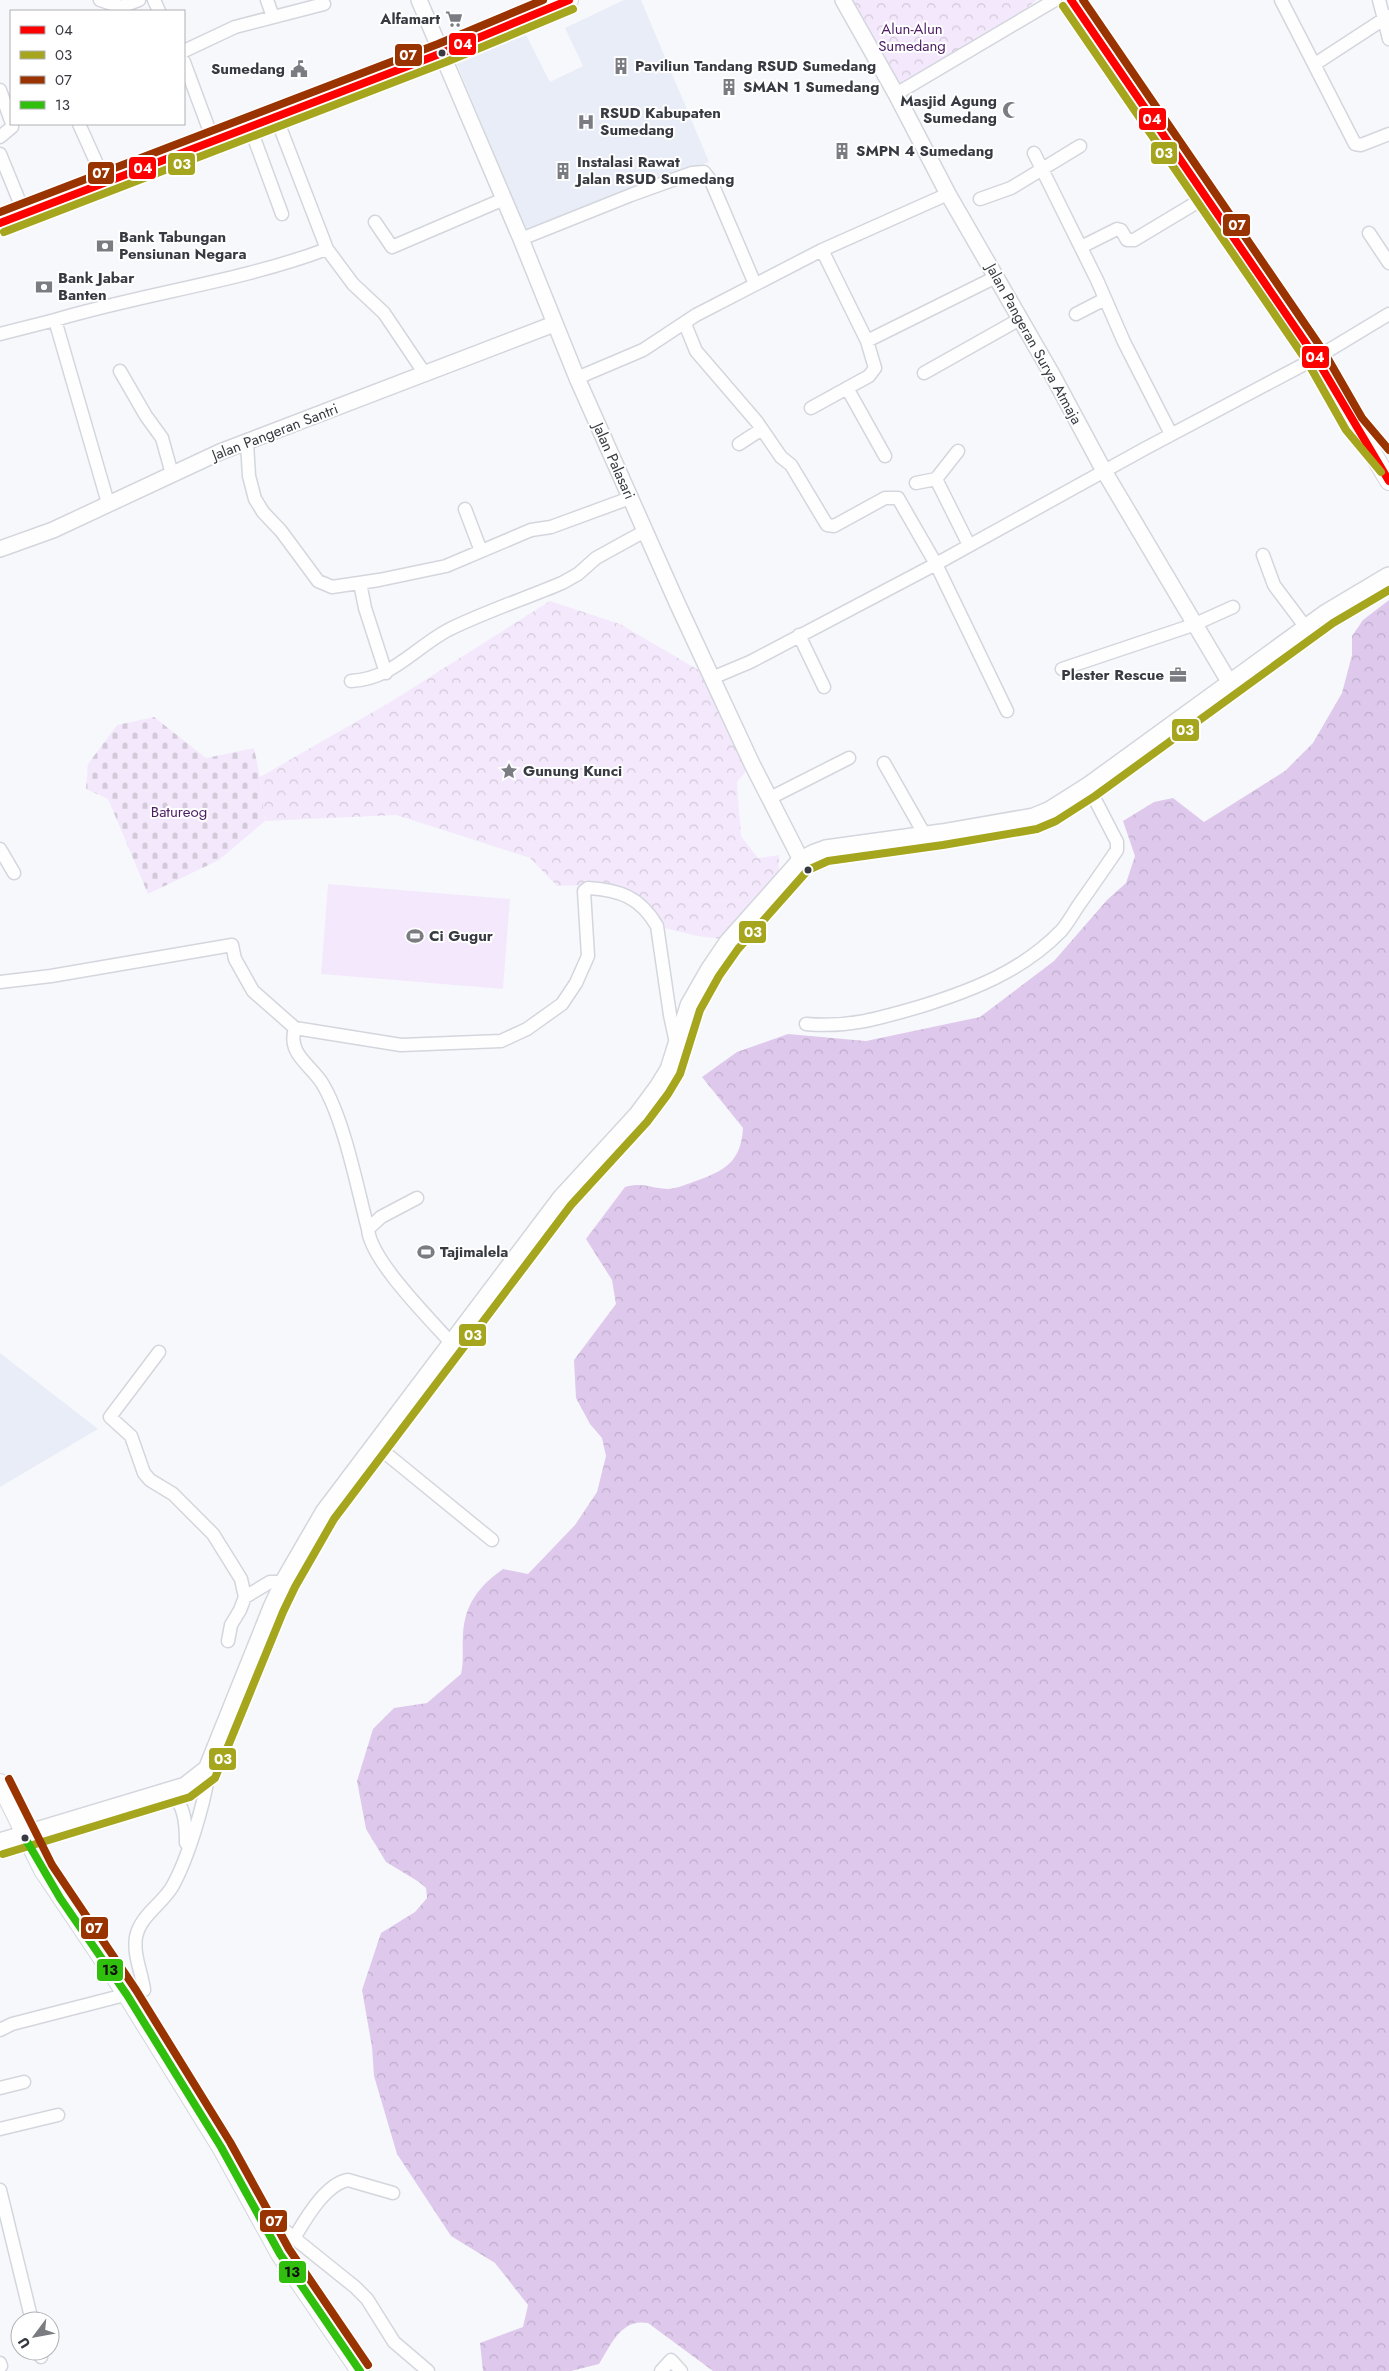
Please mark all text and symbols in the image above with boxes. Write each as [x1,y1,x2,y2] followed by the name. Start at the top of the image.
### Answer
[379,8,440,30] place label: Alfamart
[444,9,464,29] supermarket icon: Alfamart
[10,10,185,125] legend
[878,18,946,57] park label: Alun-Alun Sumedang
[55,19,73,41] text: 04
[448,32,477,56] line badge: 04
[453,34,473,54] text: 04
[394,43,423,67] line badge: 07
[55,44,72,66] text: 03
[399,45,417,65] text: 07
[437,48,447,58] unlabelled marker
[635,55,876,77] place label: Paviliun Tandang RSUD Sumedang
[611,56,631,76] building icon: Paviliun Tandang RSUD Sumedang
[211,58,285,80] place label: Sumedang
[289,59,309,79] public building icon: Sumedang
[55,69,72,91] text: 07
[743,76,879,98] place label: SMAN 1 Sumedang
[719,77,739,97] building icon: SMAN 1 Sumedang
[900,90,997,129] place label: Masjid Agung Sumedang
[55,94,70,116] text: 13
[1001,100,1021,120] mosque icon: Masjid Agung Sumedang
[600,102,721,141] place label: RSUD Kabupaten Sumedang
[1138,107,1167,131] line badge: 04
[1142,109,1162,129] text: 04
[576,112,596,132] hospital icon: RSUD Kabupaten Sumedang
[856,140,993,162] place label: SMPN 4 Sumedang
[832,141,852,161] building icon: SMPN 4 Sumedang
[1150,141,1178,165] line badge: 03
[1155,143,1173,163] text: 03
[574,151,734,190] place label: Instalasi Rawat Jalan RSUD Sumedang
[167,152,196,176] line badge: 03
[173,154,191,174] text: 03
[128,156,157,180] line badge: 04
[133,158,153,178] text: 04
[87,161,115,185] line badge: 07
[553,161,573,181] building icon: Instalasi Rawat Jalan RSUD Sumedang
[92,163,110,183] text: 07
[1222,213,1251,237] line badge: 07
[1228,215,1246,235] text: 07
[119,226,247,265] place label: Bank Tabungan Pensiunan Negara
[95,236,115,256] bank icon: Bank Tabungan Pensiunan Negara
[980,258,1088,429] street label: Jalan Pangeran Surya Atmaja
[58,267,135,306] place label: Bank Jabar Banten
[34,277,54,297] bank icon: Bank Jabar Banten
[1301,345,1330,369] line badge: 04
[1305,347,1325,367] text: 04
[207,398,341,467] street label: Jalan Pangeran Santri
[586,417,641,503] street label: Jalan Palasari
[1061,664,1164,686] place label: Plester Rescue
[1168,665,1188,685] office icon: Plester Rescue
[1171,718,1200,742] line badge: 03
[1176,720,1194,740] text: 03
[523,760,622,782] place label: Gunung Kunci
[499,761,519,781] place icon: Gunung Kunci
[151,801,207,823] park label: Batureog
[803,865,813,875] unlabelled marker
[738,920,767,944] line badge: 03
[744,922,762,942] text: 03
[429,925,494,947] place label: Ci Gugur
[405,926,425,946] sports icon: Ci Gugur
[440,1241,508,1263] place label: Tajimalela
[416,1242,436,1262] sports icon: Tajimalela
[458,1323,487,1347] line badge: 03
[464,1325,482,1345] text: 03
[208,1747,237,1771] line badge: 03
[214,1749,232,1769] text: 03
[20,1833,30,1843] unlabelled marker
[80,1916,109,1940] line badge: 07
[85,1918,103,1938] text: 07
[96,1958,124,1982] line badge: 13
[102,1960,118,1980] text: 13
[259,2209,288,2233] line badge: 07
[265,2211,283,2231] text: 07
[278,2260,307,2284] line badge: 13
[284,2262,300,2282] text: 13
[10,2311,60,2361] north arrow
[13,2333,35,2352] text: U

